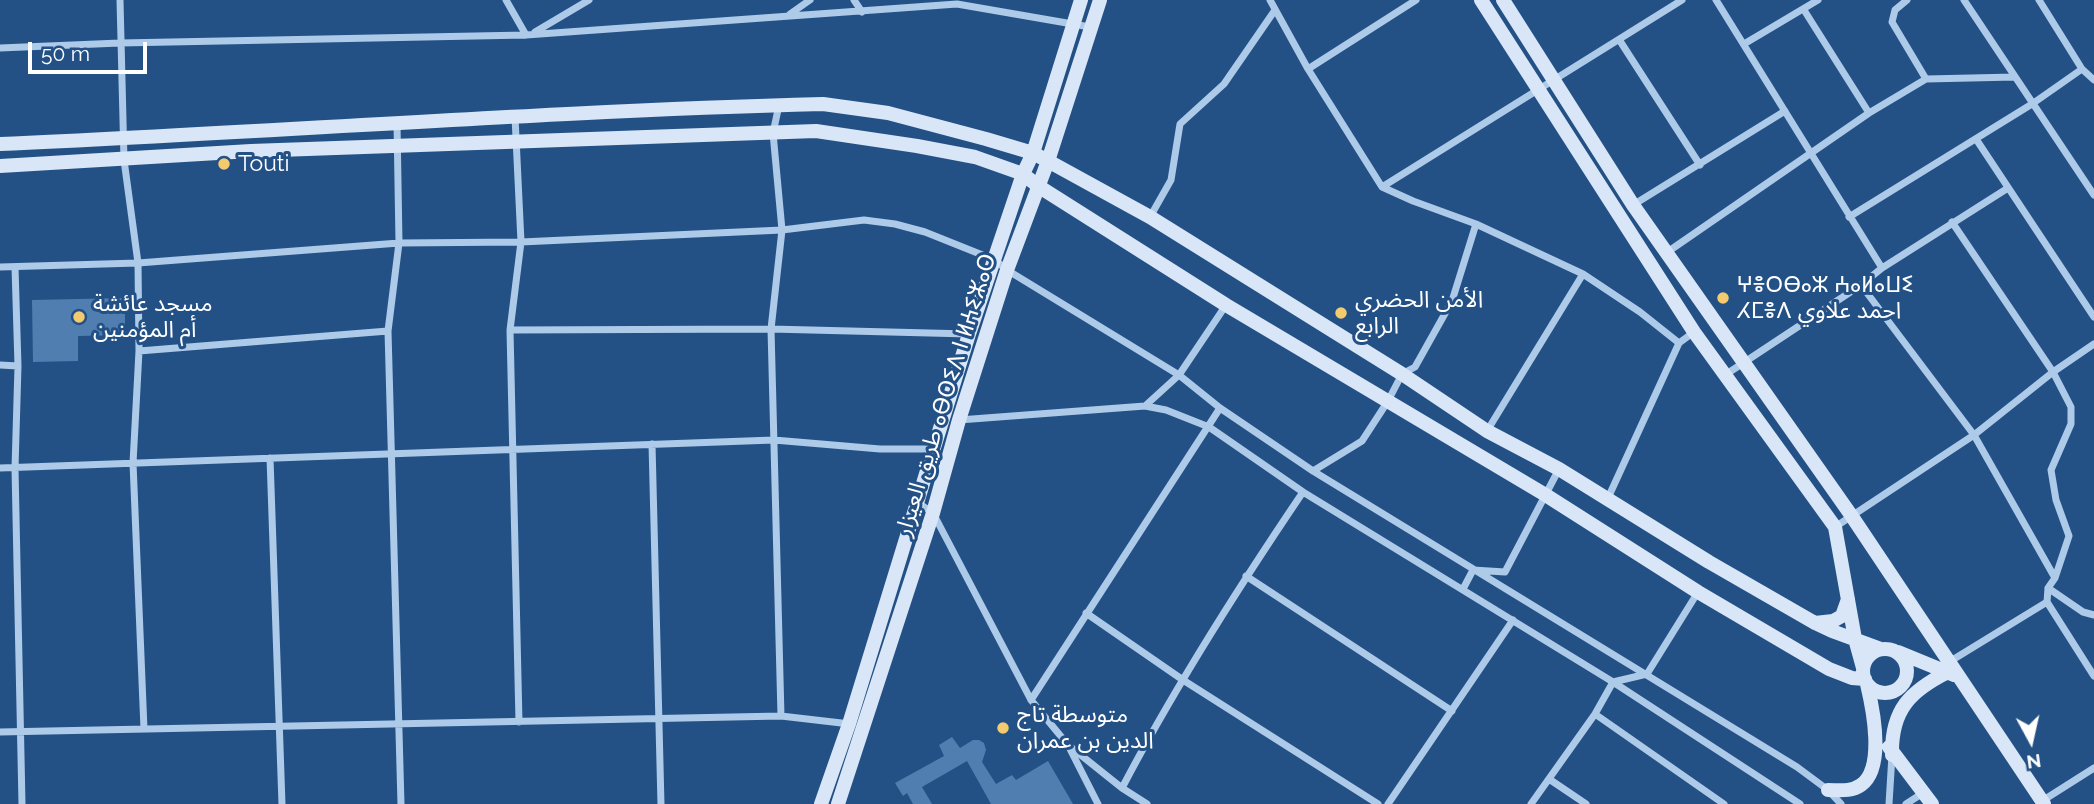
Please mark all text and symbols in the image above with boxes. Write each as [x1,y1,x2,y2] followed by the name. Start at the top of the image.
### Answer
[32,28,150,72] scale bar
[41,41,90,66] text: 50 m
[238,150,290,178] place label: Touti
[216,156,232,172] marker: Touti
[890,250,1002,540] street label: طريق العيزار ⴰⴱⵔⵉⴷ ⵏ ⵍⵄⵉⵣⴰⵔ
[1737,271,1914,325] place label: ⵖⴻⵔⴱⴰⵣ ⵄⴰⵍⴰⵡⵉ ⵃⵎⴻⴷ احمد علاوي
[1355,286,1483,340] place label: الأمن الحضري الرابع
[93,290,213,344] place label: مسجد عائشة أم المؤمنين
[1715,290,1731,306] marker: ⵖⴻⵔⴱⴰⵣ ⵄⴰⵍⴰⵡⵉ ⵃⵎⴻⴷ احمد علاوي
[1333,305,1349,321] marker: الأمن الحضري الرابع
[71,309,87,325] marker: مسجد عائشة أم المؤمنين
[1017,701,1154,755] place label: متوسطة تاج الدين بن عمران
[1996,706,2066,776] north arrow
[995,720,1011,736] marker: متوسطة تاج الدين بن عمران
[2025,750,2043,774] text: N

